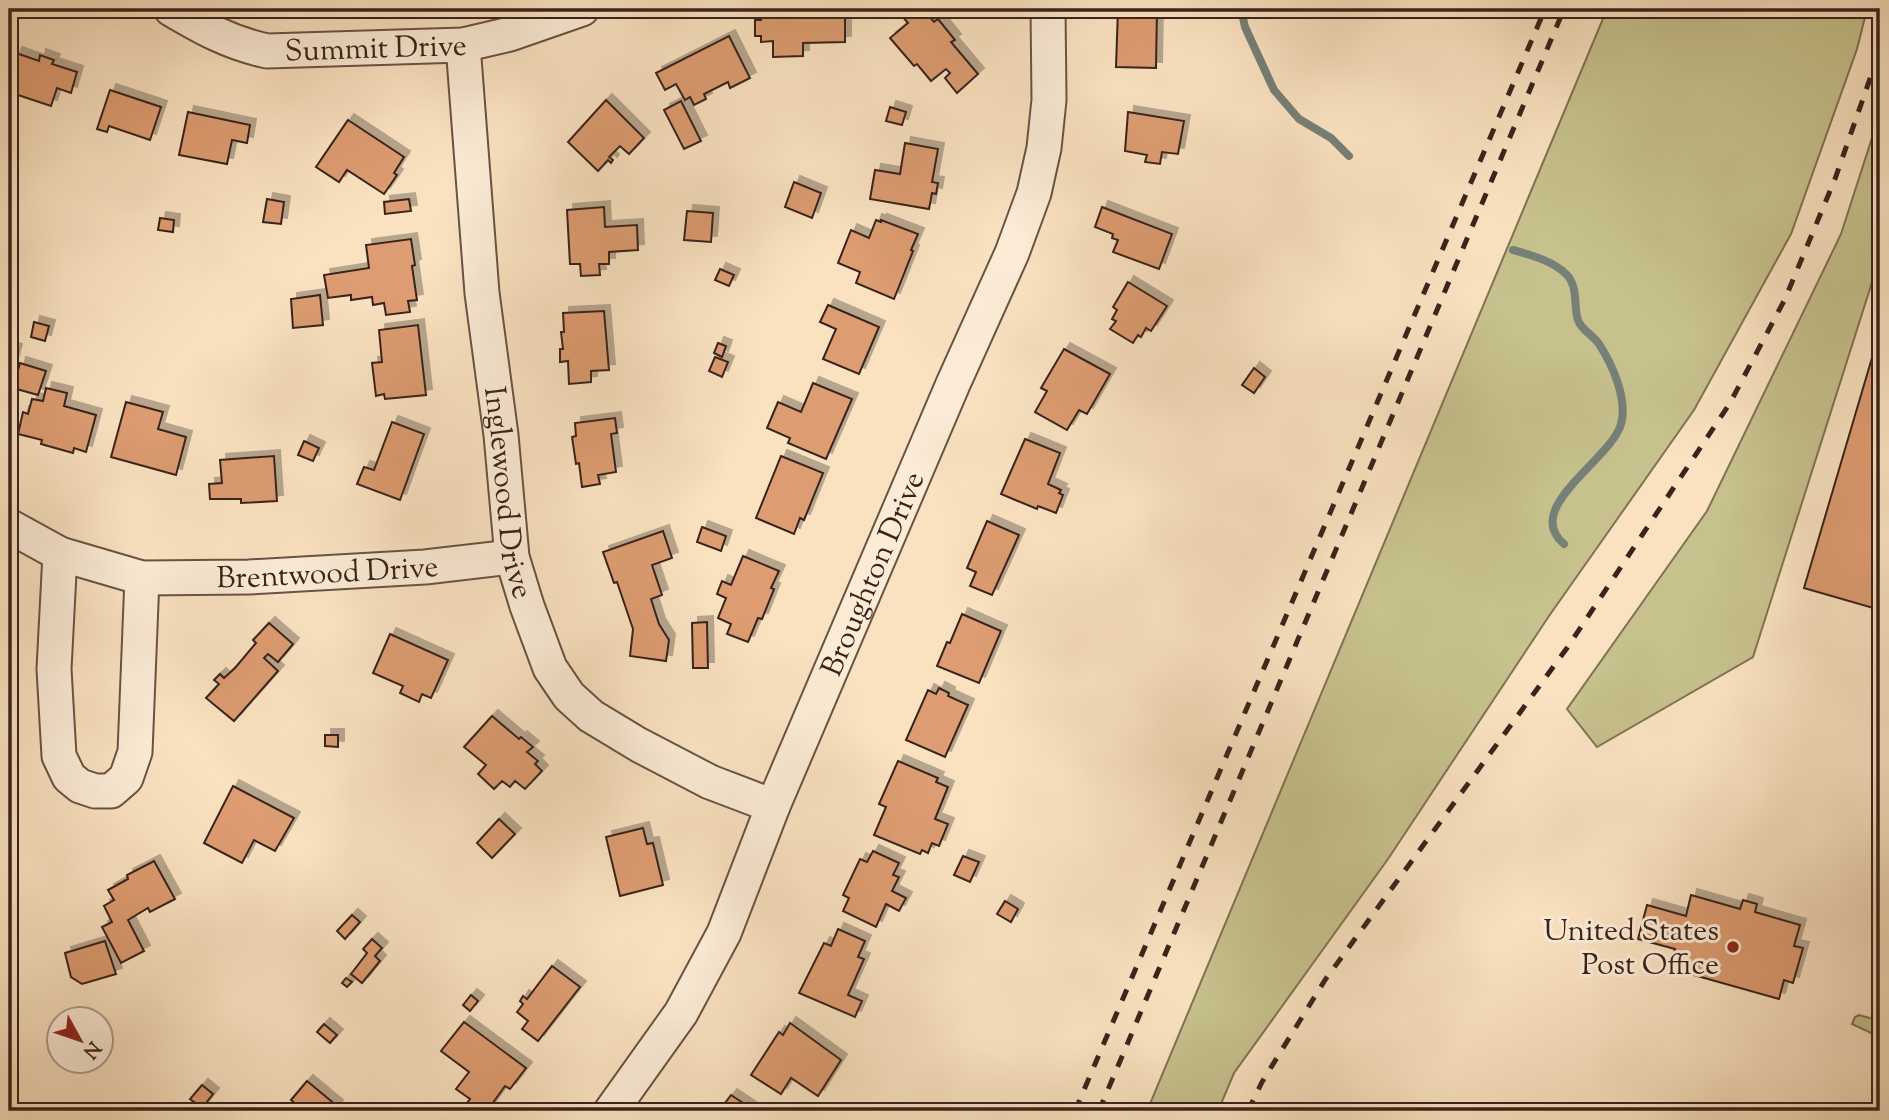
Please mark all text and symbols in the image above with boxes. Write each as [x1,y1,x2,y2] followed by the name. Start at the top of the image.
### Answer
[284,26,467,74] street label: Summit Drive
[471,384,543,604] street label: Inglewood Drive
[812,466,937,684] street label: Broughton Drive
[216,547,441,601] street label: Brentwood Drive
[1543,911,1719,988] place label: United States Post Office
[1725,939,1741,955] marker: United States Post Office
[46,1004,116,1074] north arrow
[76,1035,106,1064] text: N

